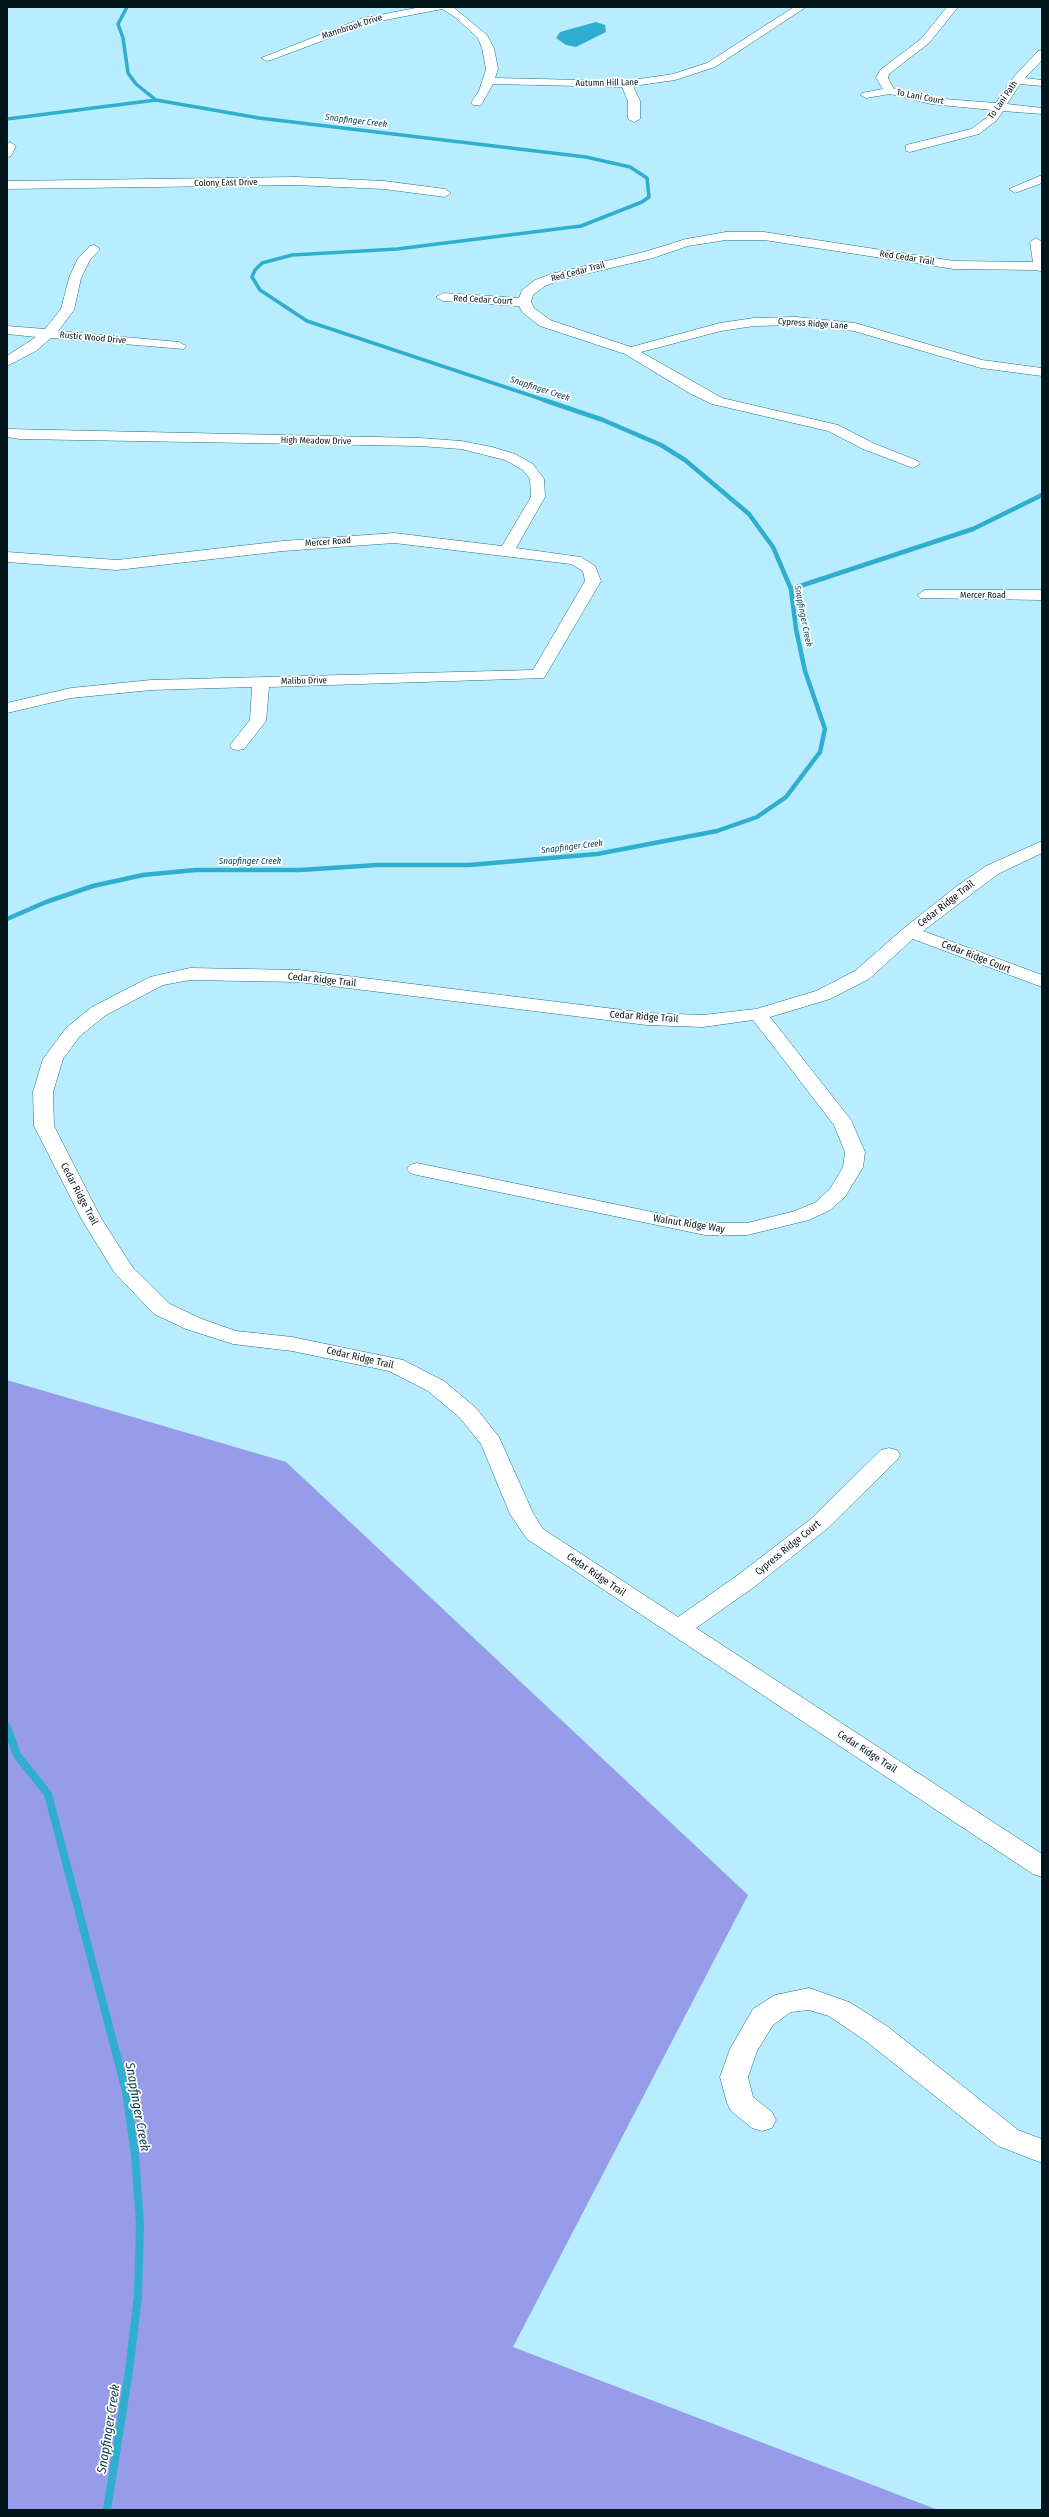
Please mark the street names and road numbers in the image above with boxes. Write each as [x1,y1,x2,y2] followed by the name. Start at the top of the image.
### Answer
[320,12,384,42] street label: Mannbrook Drive
[575,77,639,89] street label: Autumn Hill Lane
[986,79,1020,121] street label: To Lani Path
[895,87,945,107] street label: To Lani Court
[194,177,258,189] street label: Colony East Drive
[879,248,935,268] street label: Red Cedar Trail
[550,260,606,284] street label: Red Cedar Trail
[453,293,513,307] street label: Red Cedar Court
[778,316,848,332] street label: Cypress Ridge Lane
[59,330,127,346] street label: Rustic Wood Drive
[281,435,351,447] street label: High Meadow Drive
[305,535,351,549] street label: Mercer Road
[960,590,1006,600] street label: Mercer Road
[281,675,327,687] street label: Malibu Drive
[915,878,977,930] street label: Cedar Ridge Trail
[940,938,1012,976] street label: Cedar Ridge Court
[287,970,357,990] street label: Cedar Ridge Trail
[609,1009,679,1025] street label: Cedar Ridge Trail
[58,1161,100,1227] street label: Cedar Ridge Trail
[652,1212,726,1236] street label: Walnut Ridge Way
[325,1344,395,1372] street label: Cedar Ridge Trail
[753,1518,823,1578] street label: Cypress Ridge Court
[564,1551,628,1599] street label: Cedar Ridge Trail
[835,1728,899,1776] street label: Cedar Ridge Trail

